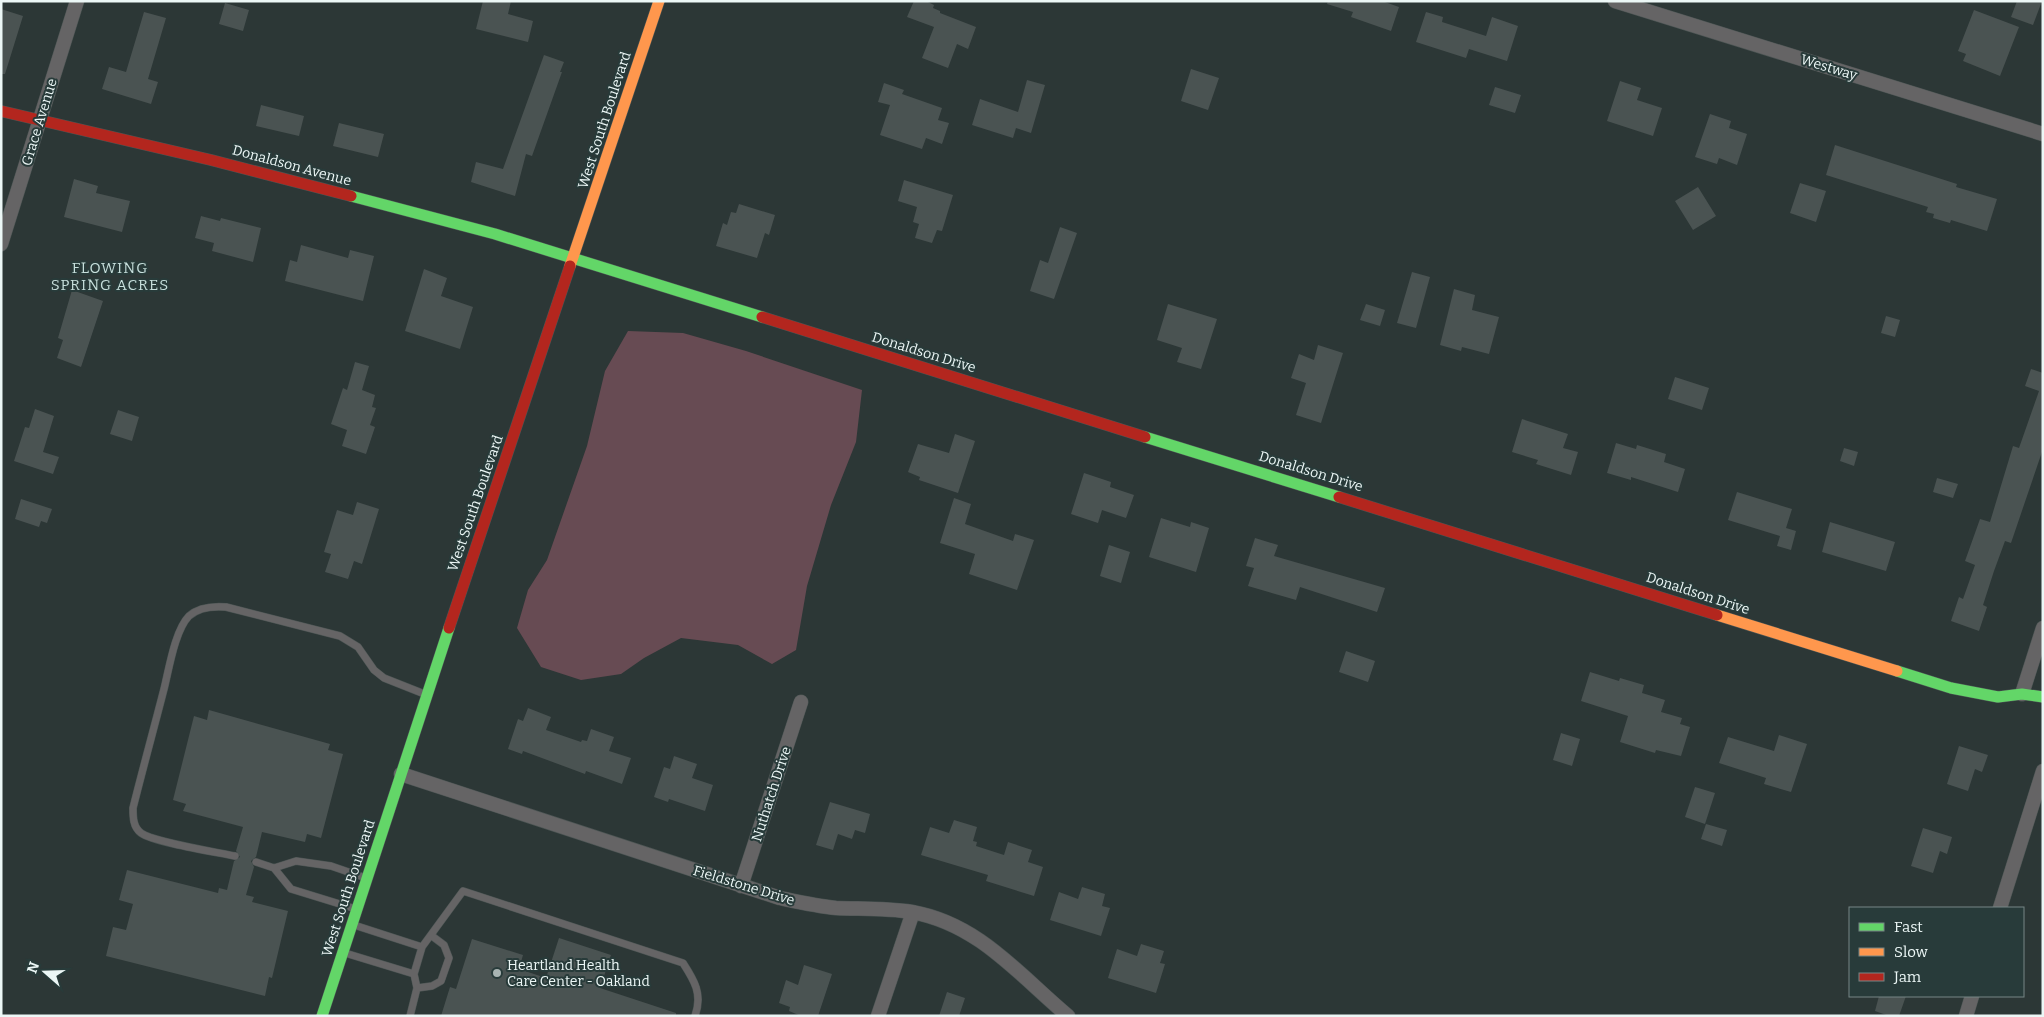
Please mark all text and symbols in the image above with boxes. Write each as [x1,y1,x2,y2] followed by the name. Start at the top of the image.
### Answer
[574,50,635,191] street label: West South Boulevard
[1799,51,1860,84] street label: Westway
[18,76,61,168] street label: Grace Avenue
[231,141,353,190] street label: Donaldson Avenue
[51,259,169,294] district label: FLOWING SPRING ACRES
[870,329,978,376] street label: Donaldson Drive
[444,433,507,573] street label: West South Boulevard
[1257,448,1365,495] street label: Donaldson Drive
[1644,569,1752,618] street label: Donaldson Drive
[748,745,795,844] street label: Nuthatch Drive
[318,818,379,959] street label: West South Boulevard
[691,862,797,909] street label: Fieldstone Drive
[1849,907,2024,997] legend
[1894,918,1923,936] text: Fast
[1894,943,1929,961] text: Slow
[20,947,70,997] north arrow
[507,957,650,990] place label: Heartland Health Care Center - Oakland
[23,960,43,976] text: N
[491,967,503,979] marker: Heartland Health Care Center - Oakland
[1893,968,1922,986] text: Jam

